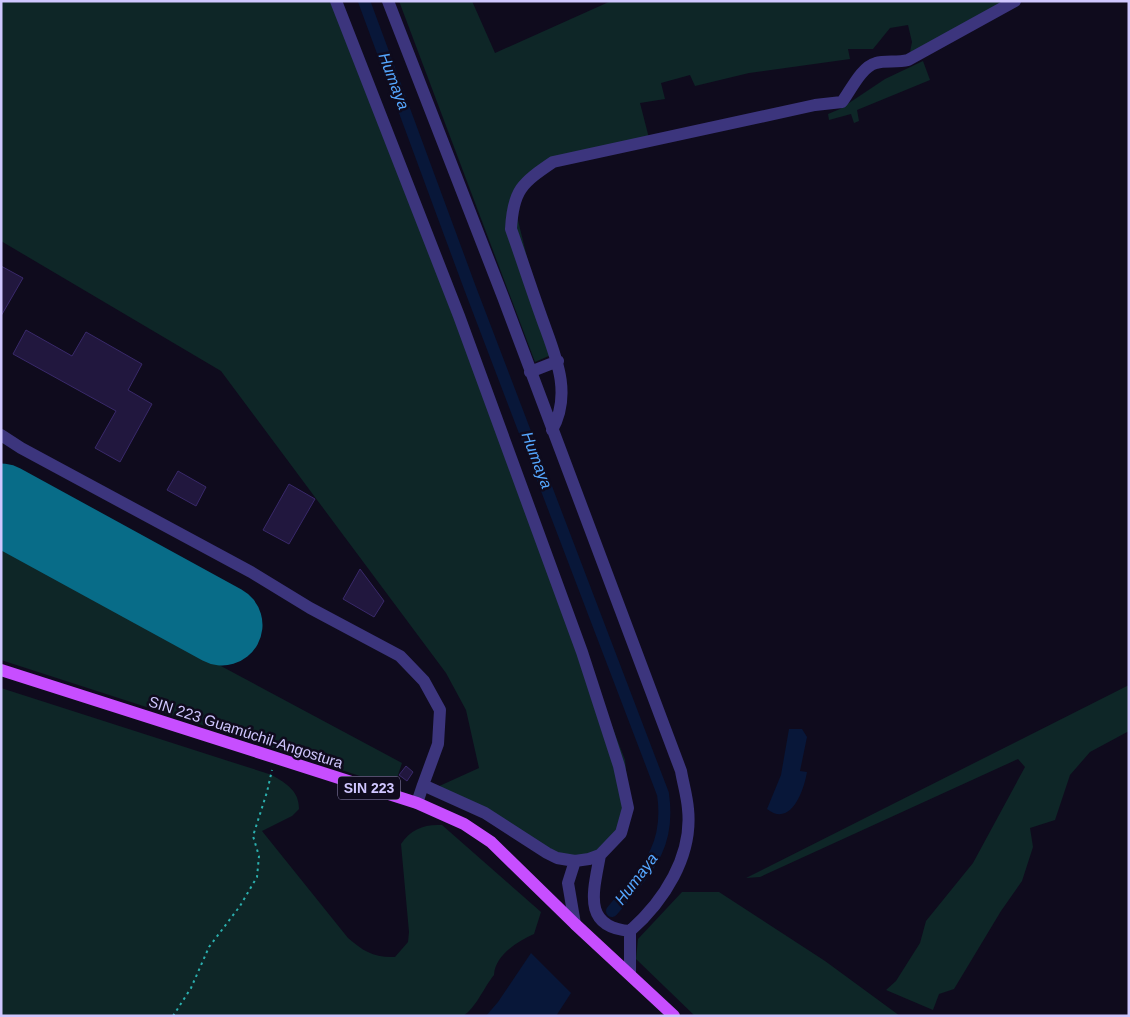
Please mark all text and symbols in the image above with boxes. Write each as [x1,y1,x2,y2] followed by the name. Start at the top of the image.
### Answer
[375,50,413,112] water label: Humaya
[518,429,556,491] water label: Humaya
[147,692,346,772] street label: SIN 223 Guamúchil-Angostura
[338,776,400,800] road number: SIN 223
[611,850,661,908] water label: Humaya

